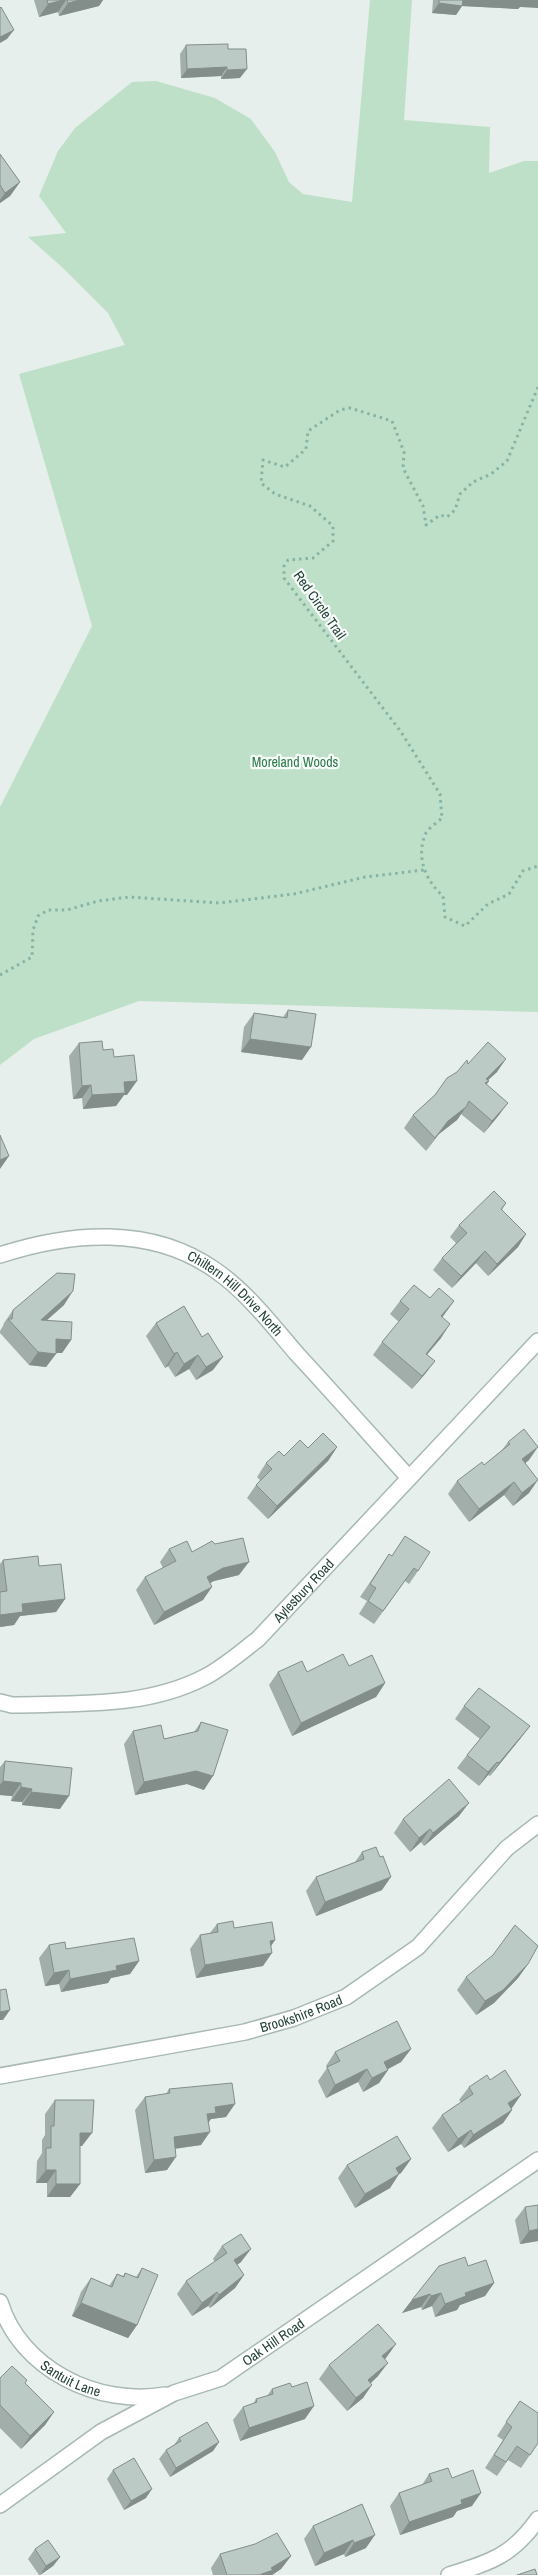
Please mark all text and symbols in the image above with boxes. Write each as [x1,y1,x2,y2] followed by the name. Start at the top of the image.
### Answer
[290,567,350,643] street label: Red Circle Trail
[252,753,339,771] park label: Moreland Woods
[184,1247,287,1340] street label: Chiltern Hill Drive North
[269,1555,338,1627] street label: Aylesbury Road
[258,1990,345,2036] street label: Brookshire Road
[239,2314,308,2370] street label: Oak Hill Road
[37,2356,103,2401] street label: Santuit Lane

